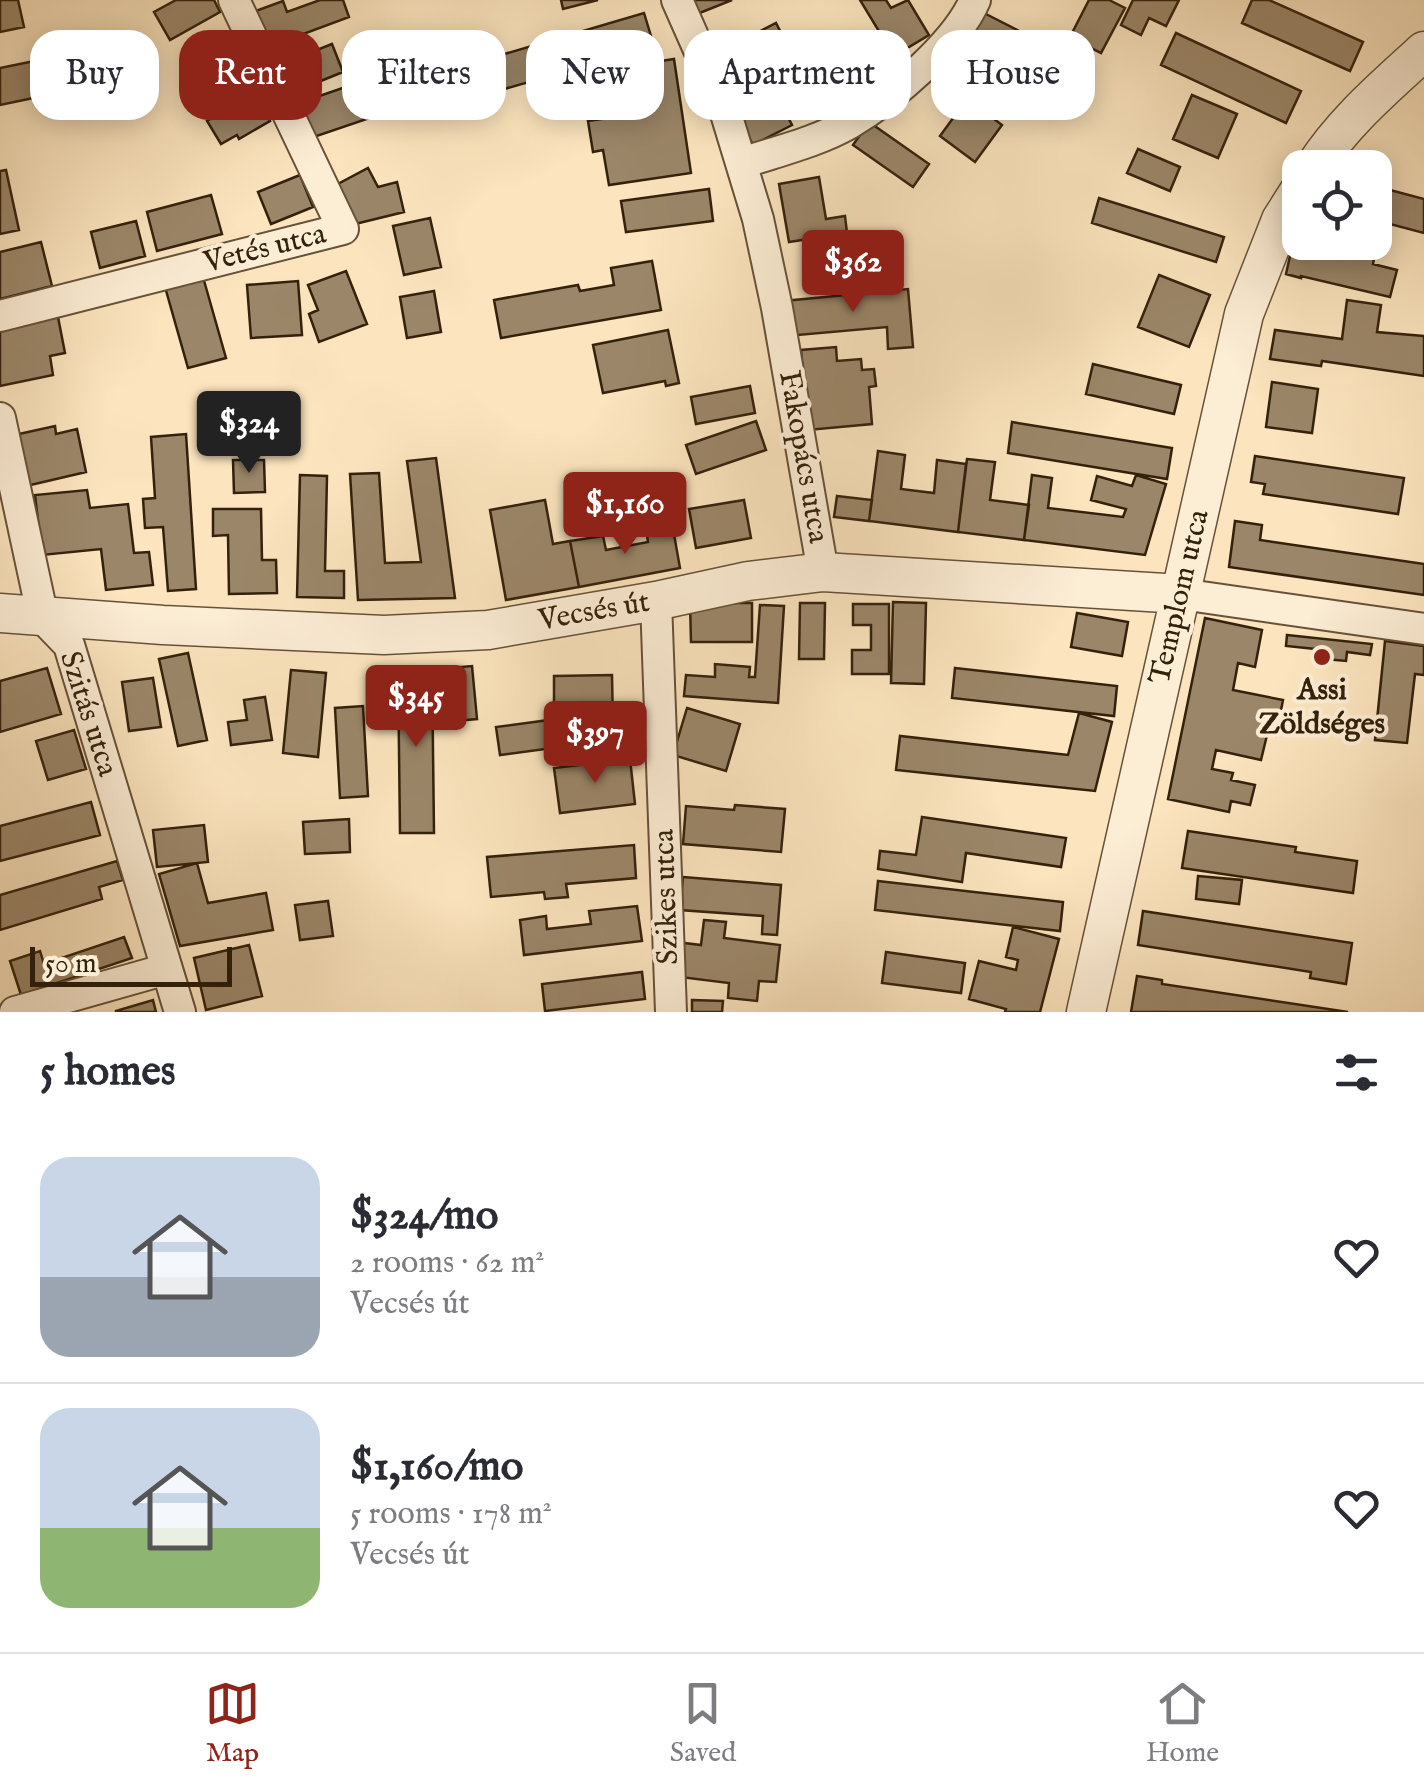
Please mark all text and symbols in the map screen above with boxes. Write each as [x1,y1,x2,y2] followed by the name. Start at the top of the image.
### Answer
[30,30,159,120] chip: Buy
[179,30,322,120] chip: Rent
[342,30,506,120] chip: Filters
[526,30,664,120] chip: New
[684,30,911,120] chip: Apartment
[931,30,1095,120] chip: House
[1282,150,1392,260] map controls
[1282,150,1392,260] button: locate
[199,215,330,283] street label: Vetés utca
[794,230,912,315] pin: $362
[824,242,882,283] text: $362
[769,368,837,546] street label: Fakopács utca
[190,391,308,476] pin: $324
[219,403,279,444] text: $324
[544,472,706,557] pin: $1,160
[585,484,665,525] text: $1,160
[1141,506,1219,688] street label: Templom utca
[535,584,652,641] street label: Vecsés út
[1311,646,1333,668] marker: Assi Zöldséges
[50,647,126,781] street label: Szitás utca
[357,665,475,750] pin: $345
[1259,672,1385,744] place label: Assi Zöldséges
[388,677,444,718] text: $345
[536,701,654,786] pin: $397
[566,713,624,754] text: $397
[646,828,688,965] street label: Szikes utca
[30,942,232,986] scale bar
[45,947,97,982] text: 50 m
[1329,1045,1384,1100] icon: filters
[40,1046,176,1099] text: 5 homes
[350,1190,498,1243] text: $324/mo
[120,1197,240,1317] icon: home
[1329,1230,1384,1285] icon: heart
[350,1243,544,1284] text: 2 rooms · 62 m²
[350,1284,469,1325] text: Vecsés út
[350,1441,523,1494] text: $1,160/mo
[120,1448,240,1568] icon: home
[1329,1481,1384,1536] icon: heart
[350,1494,552,1535] text: 5 rooms · 178 m²
[350,1535,469,1576] text: Vecsés út
[205,1676,260,1771] tab: Map
[670,1676,736,1771] tab: Saved
[1146,1676,1219,1771] tab: Home

